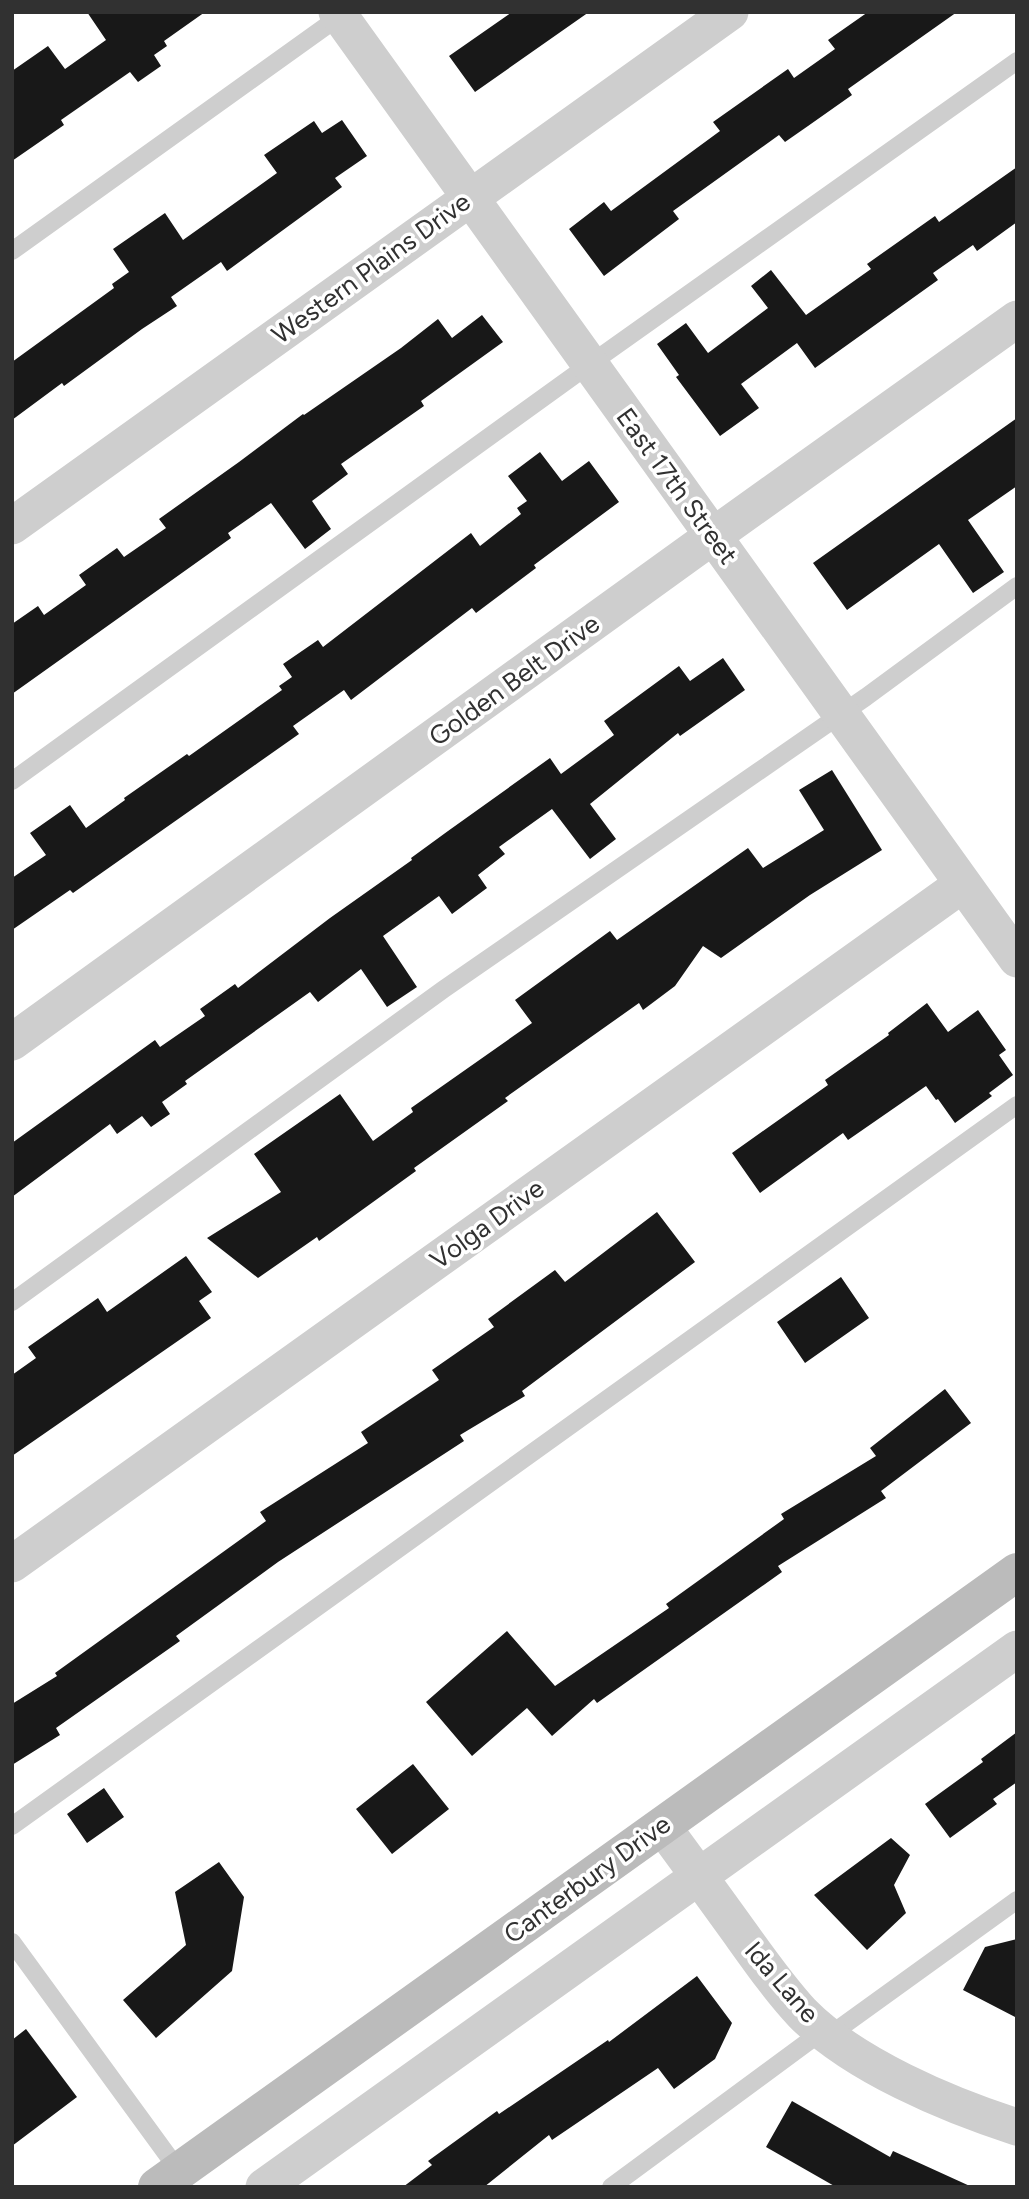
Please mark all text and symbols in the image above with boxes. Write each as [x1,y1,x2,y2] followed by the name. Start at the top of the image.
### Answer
[266,185,476,351] street label: Western Plains Drive
[610,402,744,570] street label: East 17th Street
[422,607,606,753] street label: Golden Belt Drive
[424,1172,550,1276] street label: Volga Drive
[497,1808,677,1950] street label: Canterbury Drive
[738,1935,826,2029] street label: Ida Lane

